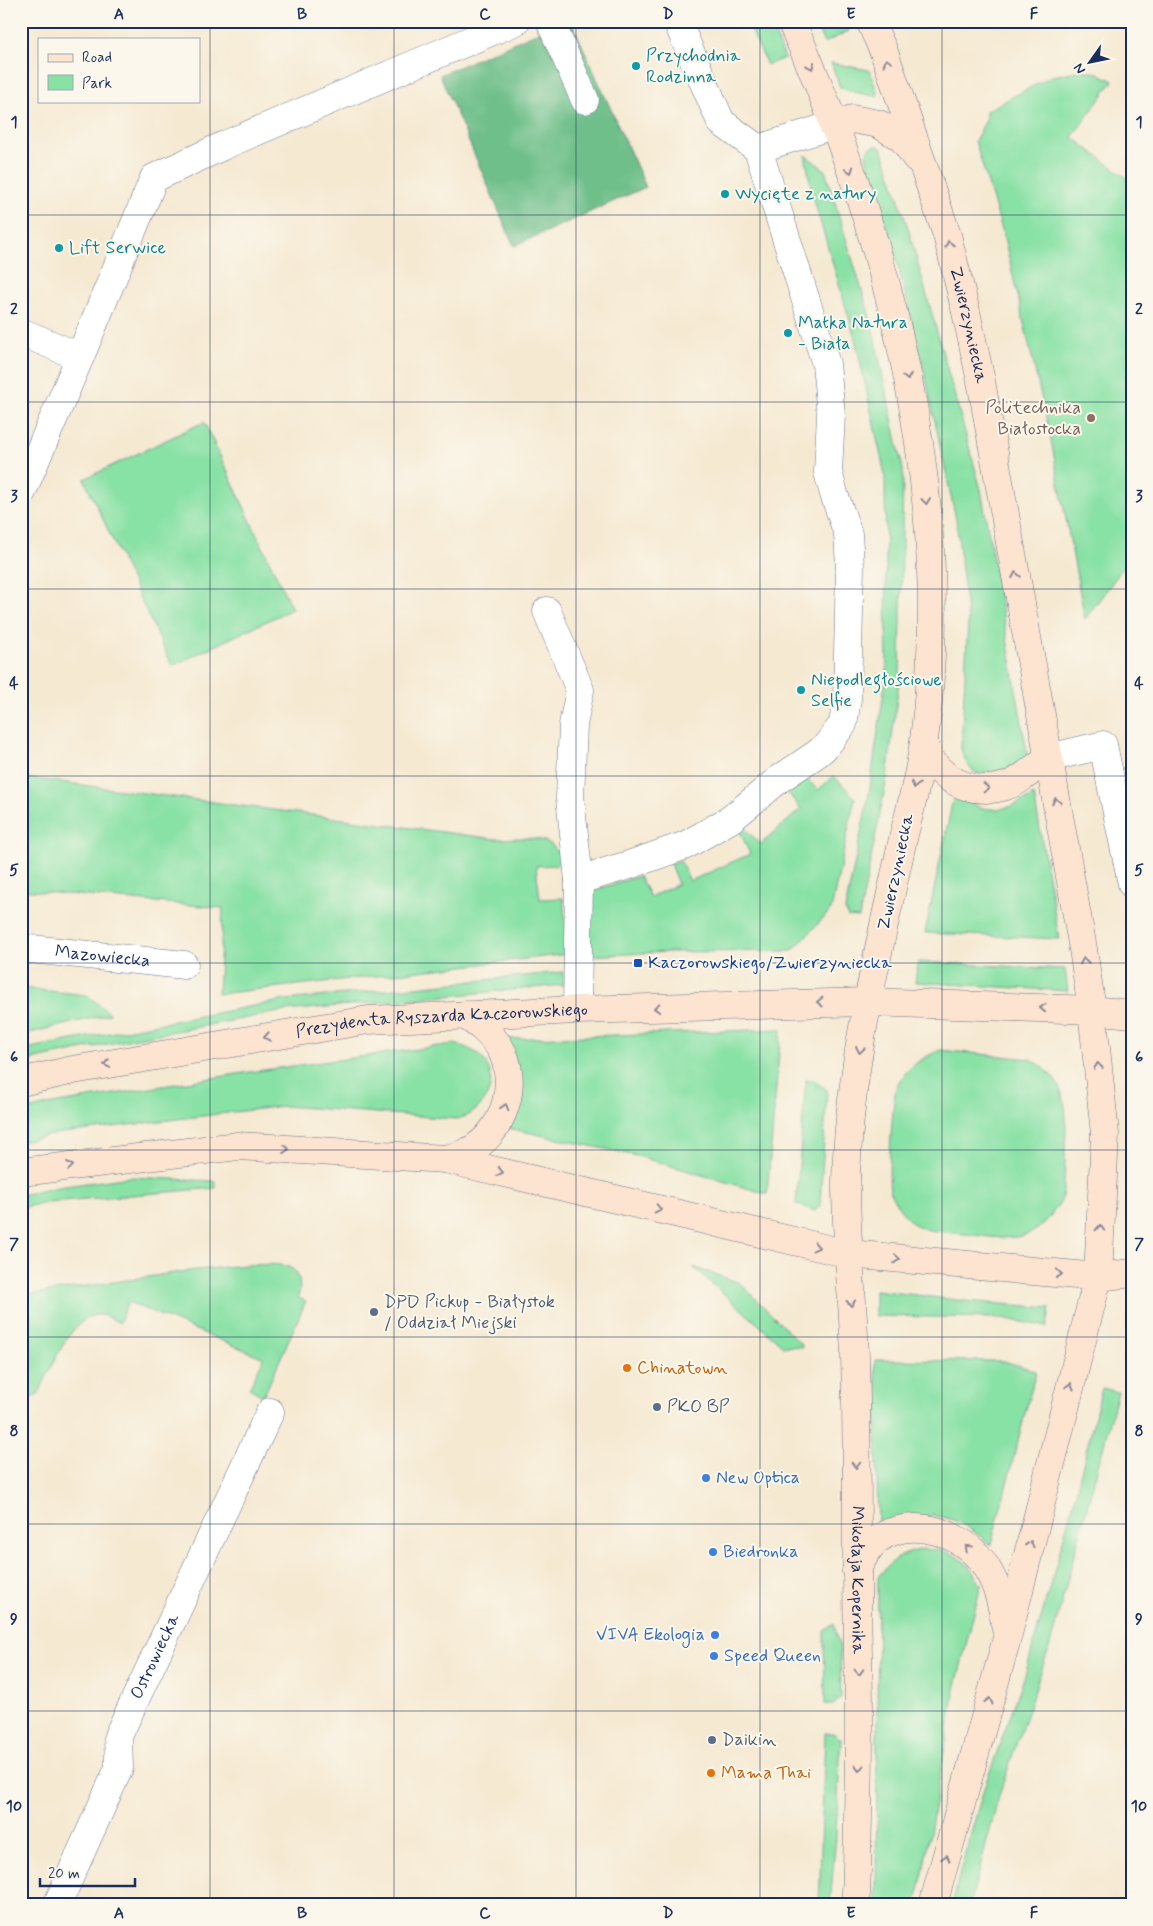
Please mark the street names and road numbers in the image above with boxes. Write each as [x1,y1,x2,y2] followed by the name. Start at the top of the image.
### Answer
[943,264,993,386] street label: Zwierzyniecka
[872,811,920,932] street label: Zwierzyniecka
[54,940,151,973] street label: Mazowiecka
[294,998,588,1044] street label: Prezydenta Ryszarda Kaczorowskiego
[845,1506,870,1654] street label: Mikołaja Kopernika
[125,1610,186,1703] street label: Ostrowiecka

